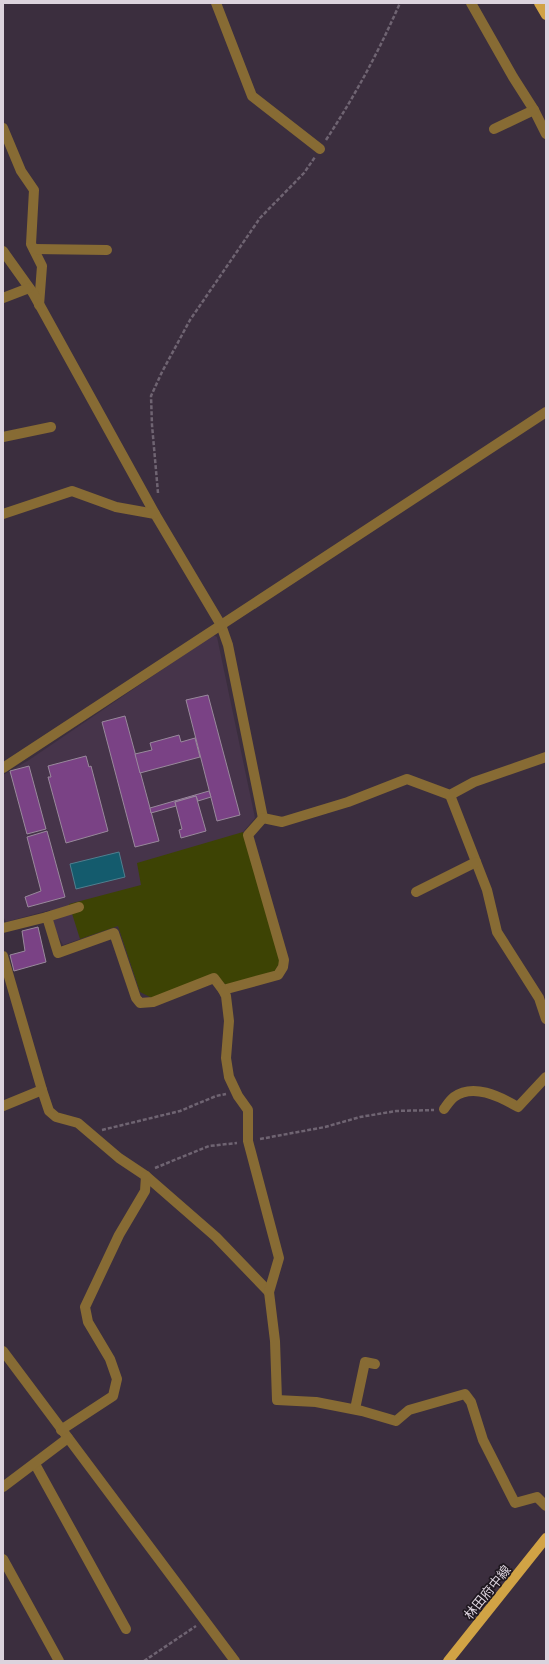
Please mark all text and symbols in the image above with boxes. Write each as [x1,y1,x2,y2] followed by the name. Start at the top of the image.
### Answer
[460,1562,514,1622] street label: 林田府中線

